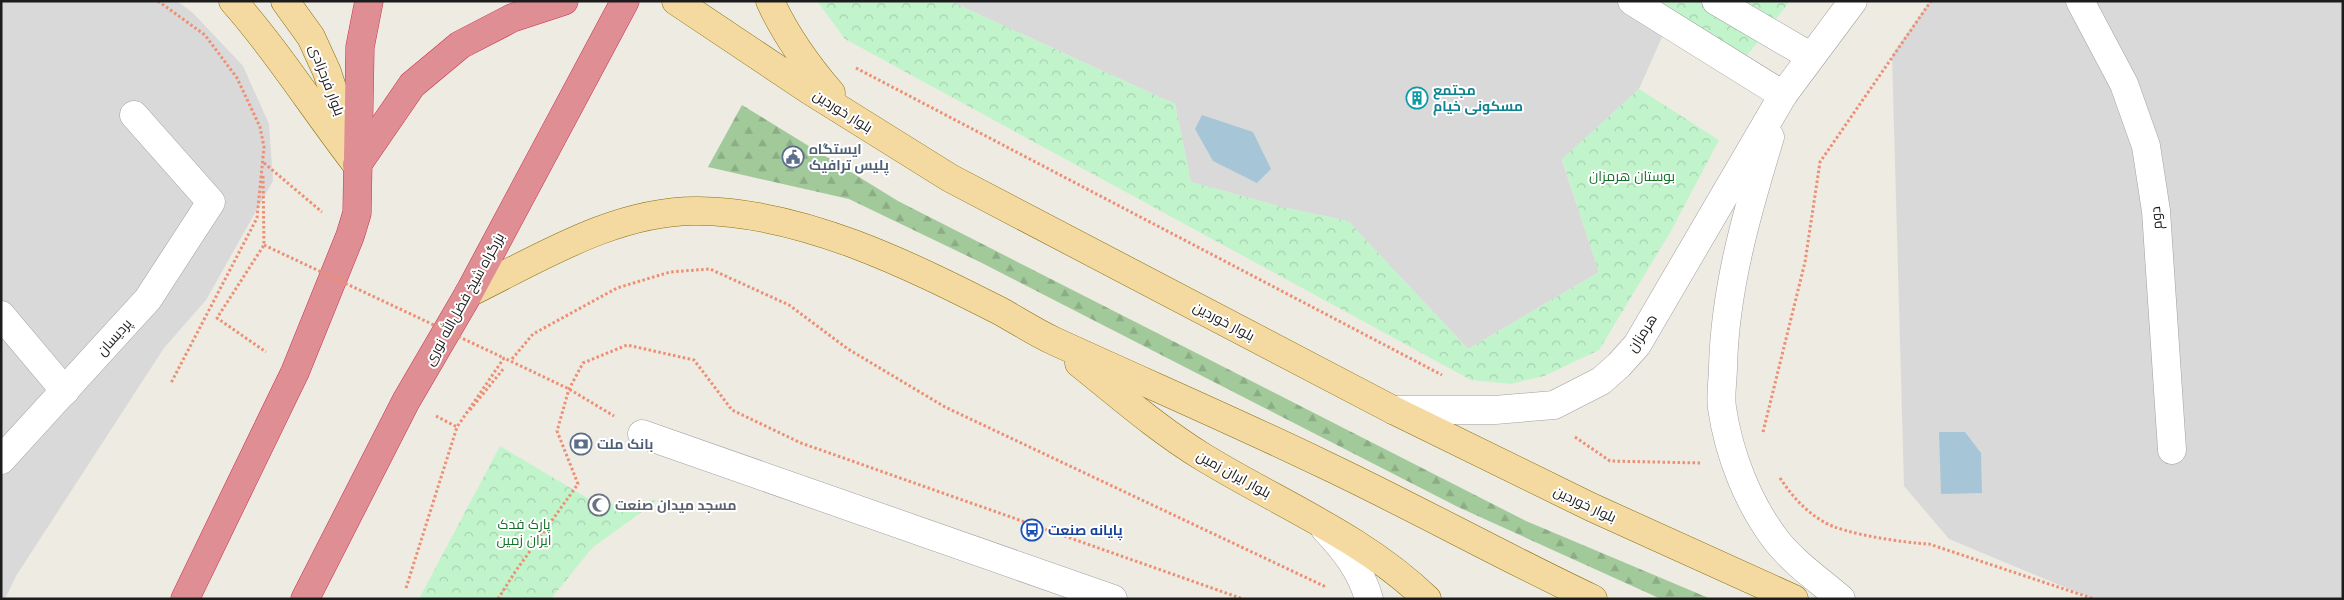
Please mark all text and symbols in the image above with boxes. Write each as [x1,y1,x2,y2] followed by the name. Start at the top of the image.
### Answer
[305,41,350,118] street label: بلوار فرحزادی
[1433,80,1523,116] place label: مجتمع مسکونی خیام
[810,85,877,136] street label: بلوار خوردین
[1405,86,1429,110] building icon: مجتمع مسکونی خیام
[809,139,889,176] place label: ایستگاه پلیس ترافیک
[781,145,805,169] public building icon: ایستگاه پلیس ترافیک
[1589,166,1675,185] park label: بوستان هرمزان
[2145,206,2167,230] street label: دوم
[419,229,508,369] street label: بزرگراه شیخ فضل‌الله نوری
[1190,296,1258,345] street label: بلوار خوردین
[1622,310,1661,355] street label: هرمزان
[92,314,136,360] street label: پردیسان
[569,432,593,456] bank icon: بانک ملت
[597,434,653,453] place label: بانک ملت
[1194,445,1275,502] street label: بلوار ایران زمین
[1551,481,1620,526] street label: بلوار خوردین
[587,493,611,517] mosque icon: مسجد میدان صنعت
[615,495,737,514] place label: مسجد میدان صنعت
[496,514,552,549] park label: پارک فدک ایران زمین
[1020,518,1044,542] bus stop icon: پایانه صنعت
[1048,520,1123,541] place label: پایانه صنعت

